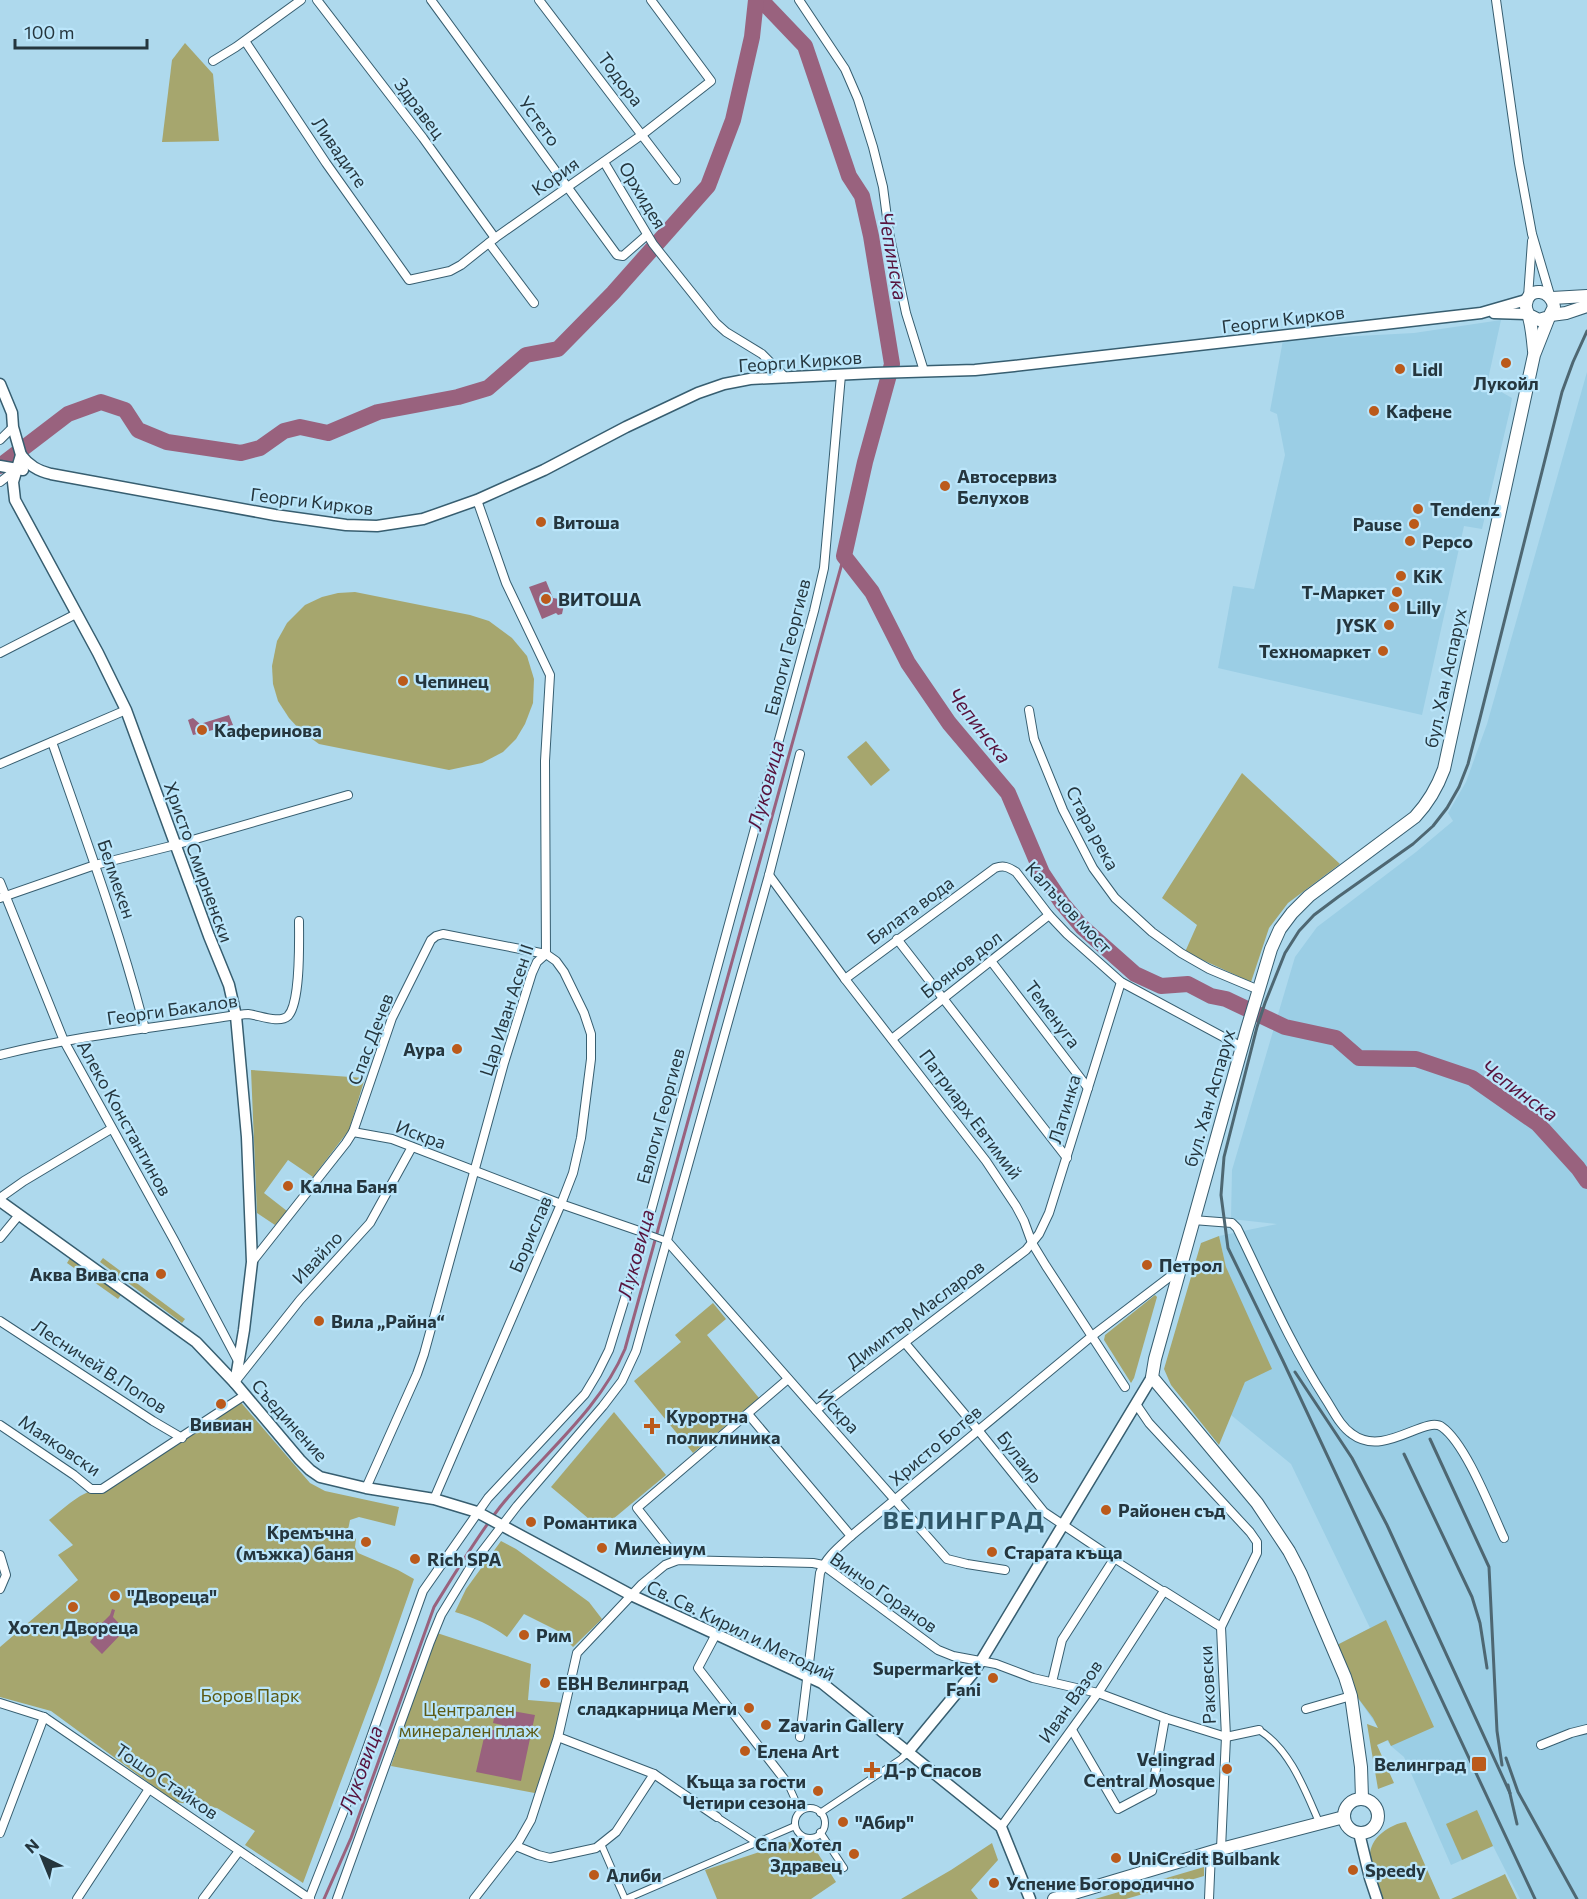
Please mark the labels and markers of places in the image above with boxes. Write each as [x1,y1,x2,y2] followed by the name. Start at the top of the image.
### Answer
[1499,356,1513,370] marker: Лукойл
[1412,358,1443,380] place label: Lidl
[1393,362,1407,376] marker: Lidl
[1473,372,1539,394] place label: Лукойл
[1386,400,1452,422] place label: Кафене
[1367,404,1381,418] marker: Кафене
[957,465,1057,508] place label: Автосервиз Белухов
[938,479,952,493] marker: Автосервиз Белухов
[1430,498,1500,520] place label: Tendenz
[1411,502,1425,516] marker: Tendenz
[553,511,619,533] place label: Витоша
[1353,513,1402,535] place label: Pause
[534,515,548,529] marker: Витоша
[1407,517,1421,531] marker: Pause
[1422,530,1473,552] place label: Pepco
[1403,534,1417,548] marker: Pepco
[1413,565,1444,587] place label: KiK
[1394,569,1408,583] marker: KiK
[1301,581,1385,603] place label: Т-Маркет
[1390,585,1404,599] marker: Т-Маркет
[558,588,641,610] place label: ВИТОША
[539,592,553,606] marker: ВИТОША
[1406,596,1441,618] place label: Lilly
[1387,600,1401,614] marker: Lilly
[1336,614,1377,636] place label: JYSK
[1382,618,1396,632] marker: JYSK
[1259,640,1371,662] place label: Техномаркет
[1376,644,1390,658] marker: Техномаркет
[415,670,489,692] place label: Чепинец
[396,674,410,688] marker: Чепинец
[214,719,322,741] place label: Каферинова
[195,723,209,737] marker: Каферинова
[403,1038,445,1060] place label: Аура
[450,1042,464,1056] marker: Аура
[300,1175,397,1197] place label: Кална Баня
[281,1179,295,1193] marker: Кална Баня
[1159,1254,1223,1276] place label: Петрол
[1140,1258,1154,1272] marker: Петрол
[29,1263,149,1285] place label: Аква Вива спа
[154,1267,168,1281] marker: Аква Вива спа
[331,1310,445,1332] place label: Вила „Райна“
[312,1314,326,1328] marker: Вила „Райна“
[214,1397,228,1411] marker: Вивиан
[666,1405,780,1448] place label: Курортна поликлиника
[190,1413,252,1435] place label: Вивиан
[643,1417,661,1435] marker: Курортна поликлиника
[1118,1499,1225,1521] place label: Районен съд
[1099,1503,1113,1517] marker: Районен съд
[543,1511,637,1533] place label: Романтика
[524,1515,538,1529] marker: Романтика
[236,1521,354,1564] place label: Кремъчна (мъжка) баня
[359,1535,373,1549] marker: Кремъчна (мъжка) баня
[614,1537,706,1559] place label: Милениум
[595,1541,609,1555] marker: Милениум
[1004,1541,1122,1563] place label: Старата къща
[985,1545,999,1559] marker: Старата къща
[427,1548,502,1570] place label: Rich SPA
[408,1552,422,1566] marker: Rich SPA
[127,1585,217,1607] place label: "Двореца"
[108,1589,122,1603] marker: "Двореца"
[66,1600,80,1614] marker: Хотел Двореца
[8,1616,138,1638] place label: Хотел Двореца
[536,1624,572,1646] place label: Рим
[517,1628,531,1642] marker: Рим
[873,1657,981,1700] place label: Supermarket Fani
[986,1671,1000,1685] marker: Supermarket Fani
[557,1672,689,1694] place label: ЕВН Велинград
[538,1676,552,1690] marker: ЕВН Велинград
[577,1697,737,1719] place label: сладкарница Меги
[742,1701,756,1715] marker: сладкарница Меги
[778,1714,904,1736] place label: Zavarin Gallery
[759,1718,773,1732] marker: Zavarin Gallery
[757,1740,840,1762] place label: Елена Art
[738,1744,752,1758] marker: Елена Art
[1084,1748,1215,1791] place label: Velingrad Central Mosque
[1374,1753,1466,1775] place label: Велинград
[1470,1755,1488,1773] marker: Велинград
[884,1759,982,1781] place label: Д-р Спасов
[1220,1762,1234,1776] marker: Velingrad Central Mosque
[865,1763,879,1777] marker: Д-р Спасов
[683,1770,806,1813] place label: Къща за гости Четири сезона
[811,1784,825,1798] marker: Къща за гости Четири сезона
[855,1811,914,1833] place label: "Абир"
[836,1815,850,1829] marker: "Абир"
[755,1833,842,1876] place label: Спа Хотел Здравец
[847,1847,861,1861] marker: Спа Хотел Здравец
[1128,1847,1281,1869] place label: UniCredit Bulbank
[1109,1851,1123,1865] marker: UniCredit Bulbank
[1365,1859,1426,1881] place label: Speedy
[1346,1863,1360,1877] marker: Speedy
[606,1864,662,1886] place label: Алиби
[587,1868,601,1882] marker: Алиби
[1006,1872,1195,1894] place label: Успение Богородично
[987,1876,1001,1890] marker: Успение Богородично

